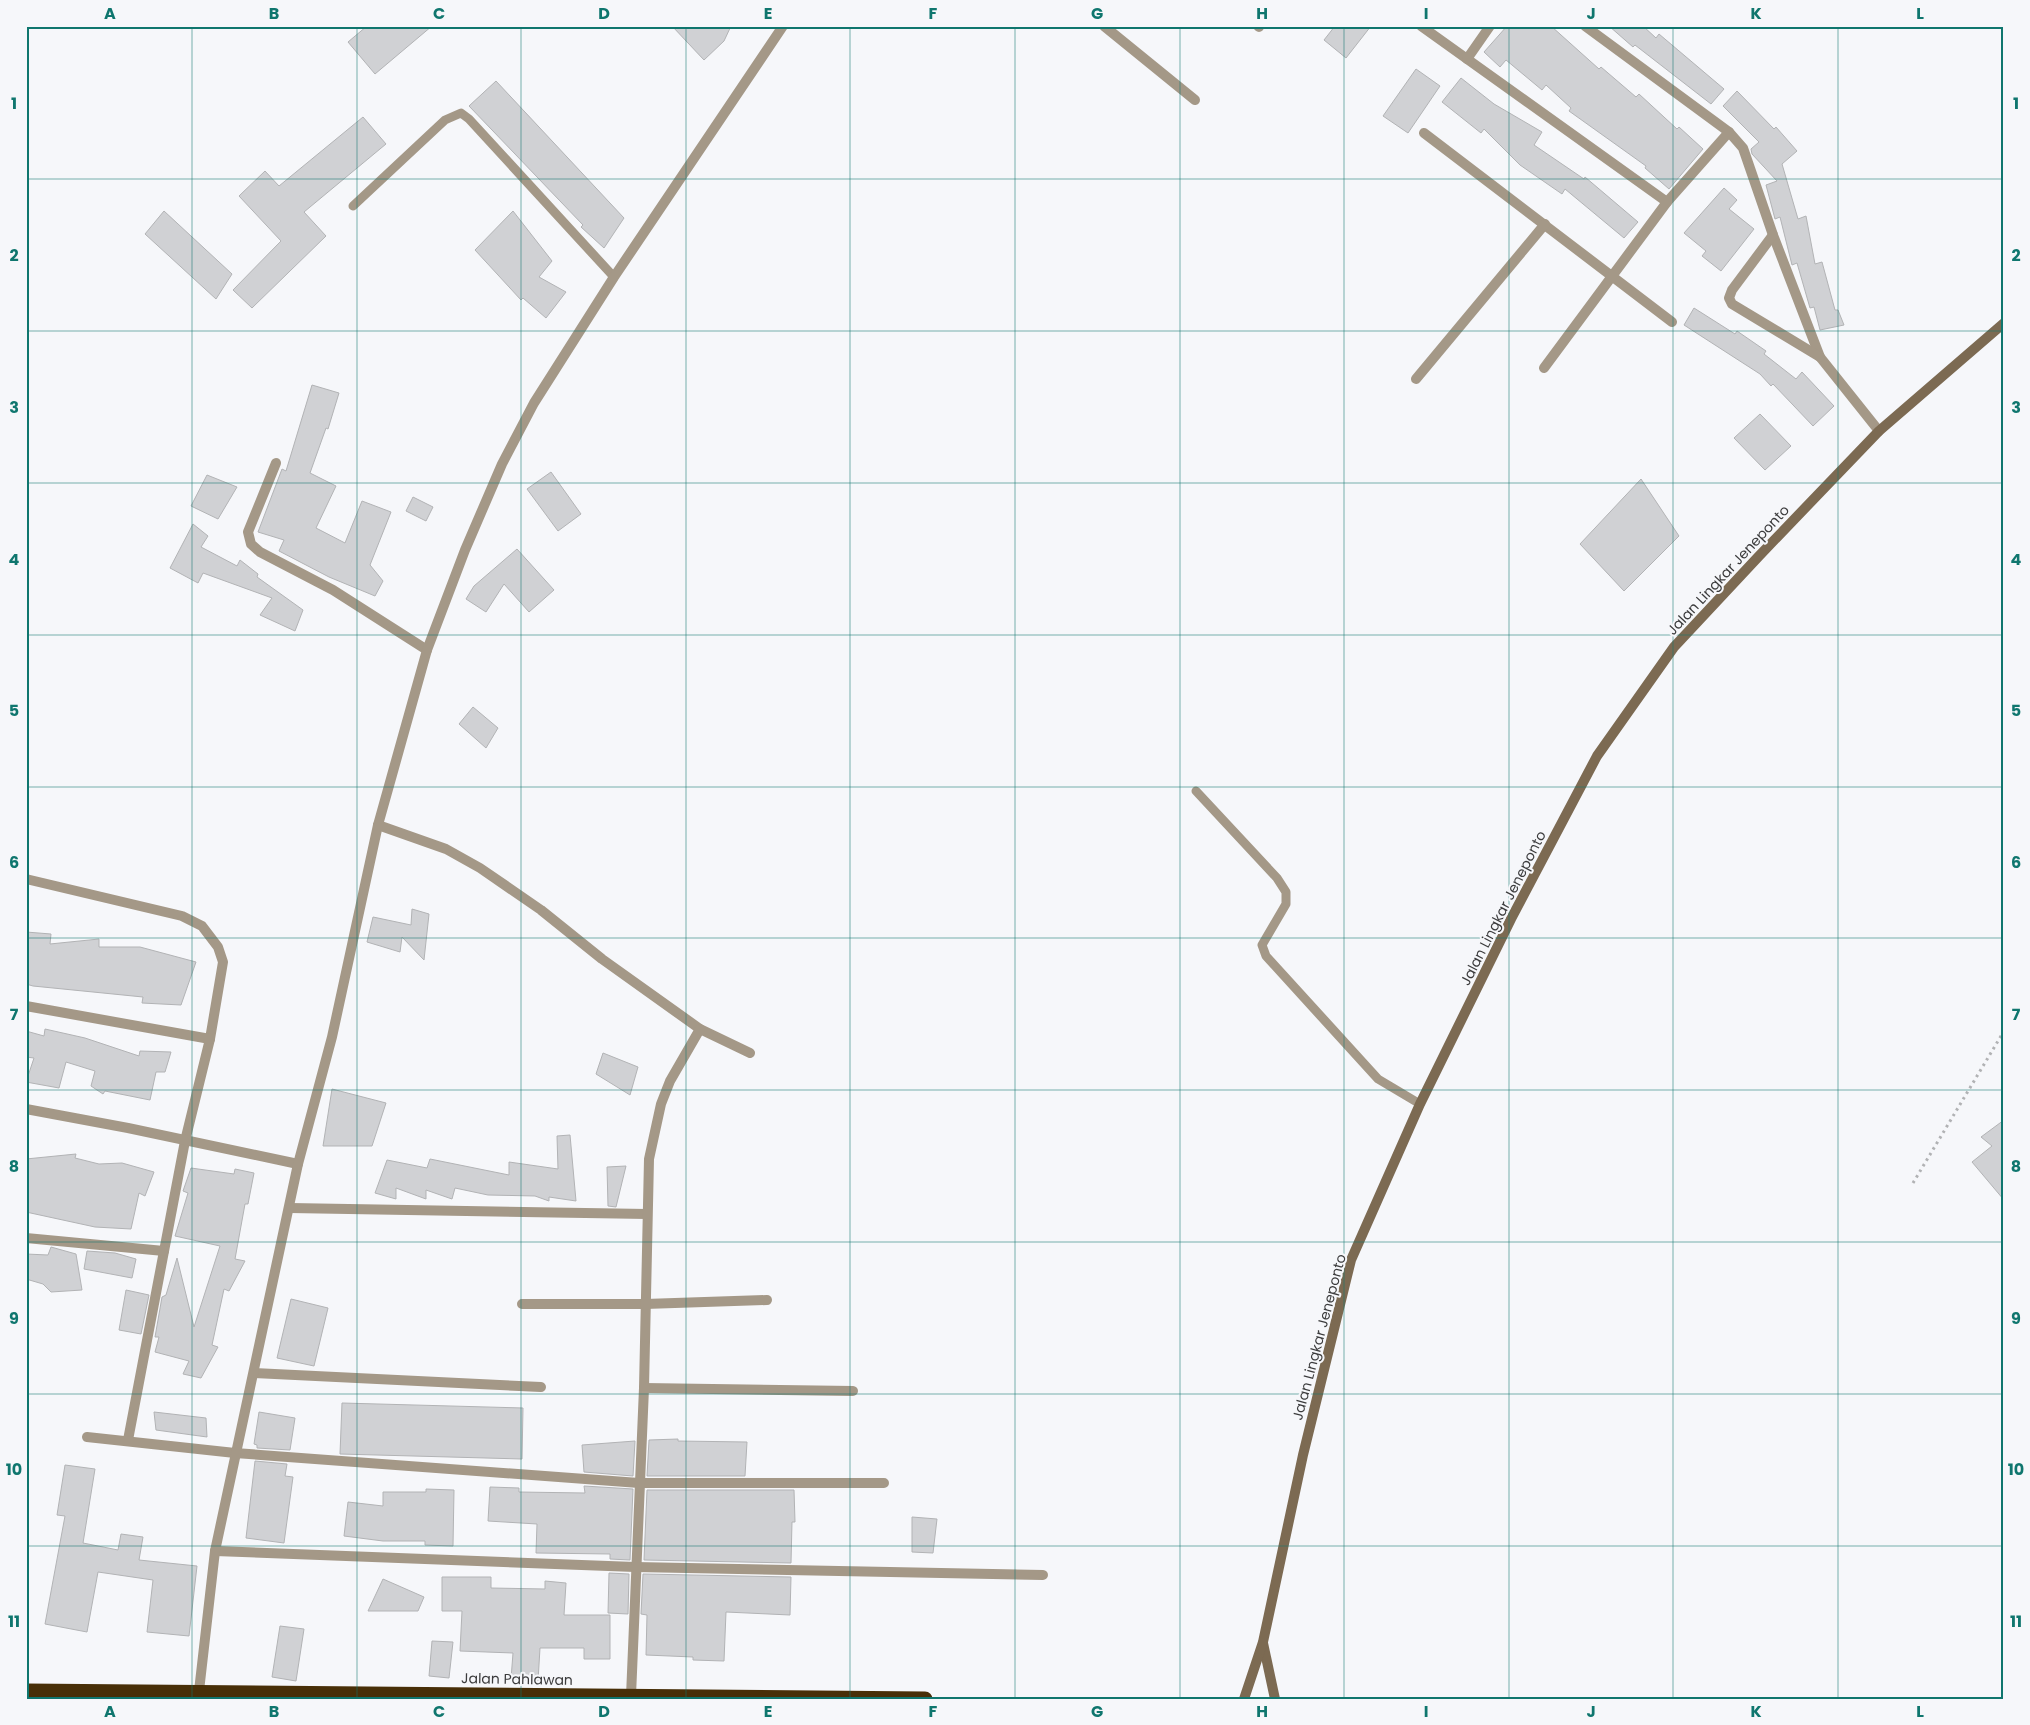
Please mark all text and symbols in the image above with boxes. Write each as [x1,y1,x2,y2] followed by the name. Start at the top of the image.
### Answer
[104,2,116,25] text: A
[269,2,279,25] text: B
[433,2,445,25] text: C
[598,2,610,25] text: D
[764,2,772,25] text: E
[929,2,938,25] text: F
[1091,2,1103,25] text: G
[1256,2,1268,25] text: H
[1424,2,1428,25] text: I
[1586,2,1596,25] text: J
[1750,2,1762,25] text: K
[1916,2,1924,25] text: L
[11,92,17,115] text: 1
[2013,92,2019,115] text: 1
[9,244,19,267] text: 2
[2011,244,2021,267] text: 2
[9,396,19,419] text: 3
[2011,396,2021,419] text: 3
[1662,501,1794,639] street label: Jalan Lingkar Jeneponto
[9,548,20,571] text: 4
[2011,548,2022,571] text: 4
[9,699,19,722] text: 5
[2011,699,2021,722] text: 5
[1455,827,1551,989] street label: Jalan Lingkar Jeneponto
[9,851,19,874] text: 6
[2011,851,2021,874] text: 6
[10,1003,19,1026] text: 7
[2012,1003,2021,1026] text: 7
[9,1155,19,1178] text: 8
[2011,1155,2021,1178] text: 8
[1287,1252,1351,1422] street label: Jalan Lingkar Jeneponto
[9,1307,19,1330] text: 9
[2011,1307,2021,1330] text: 9
[6,1458,22,1481] text: 10
[2008,1458,2024,1481] text: 10
[8,1610,20,1633] text: 11
[2010,1610,2022,1633] text: 11
[461,1668,573,1690] street label: Jalan Pahlawan
[104,1700,116,1723] text: A
[269,1700,279,1723] text: B
[433,1700,445,1723] text: C
[598,1700,610,1723] text: D
[764,1700,772,1723] text: E
[929,1700,938,1723] text: F
[1091,1700,1103,1723] text: G
[1256,1700,1268,1723] text: H
[1424,1700,1428,1723] text: I
[1586,1700,1596,1723] text: J
[1750,1700,1762,1723] text: K
[1916,1700,1924,1723] text: L

